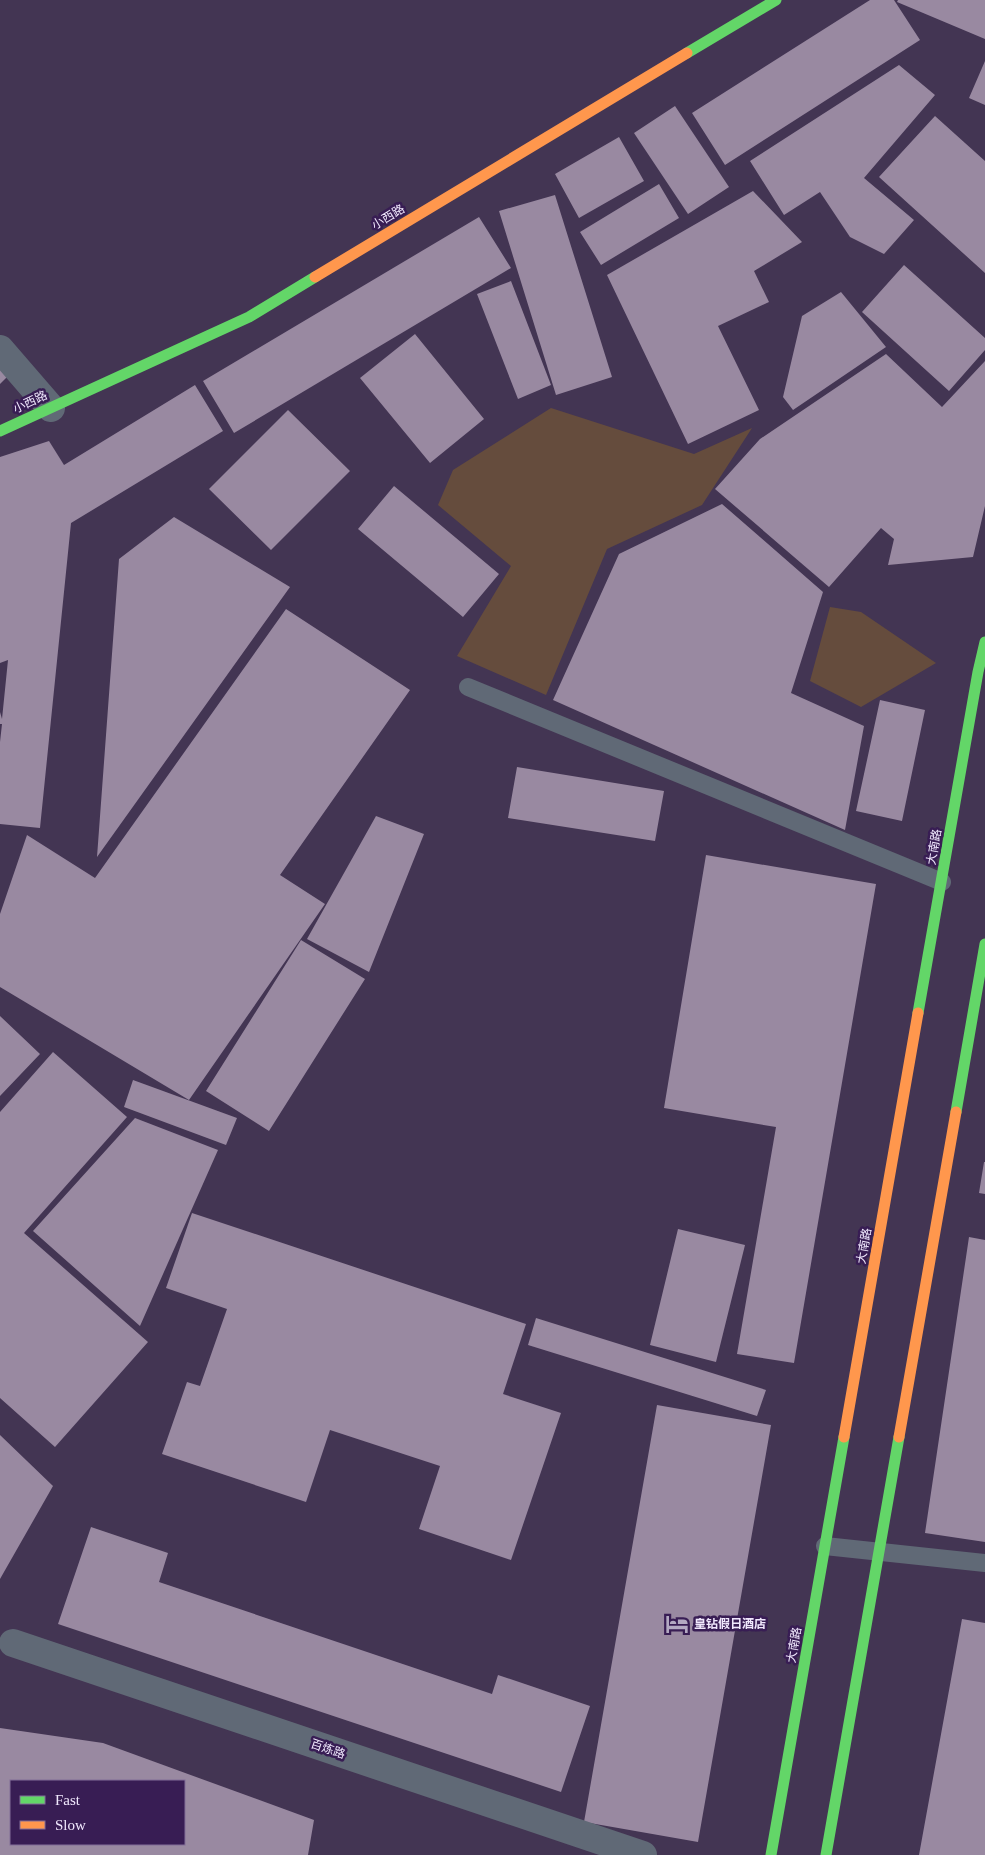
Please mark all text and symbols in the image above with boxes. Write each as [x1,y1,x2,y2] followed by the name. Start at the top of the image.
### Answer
[369,202,407,232] street label: 小西路
[11,388,49,416] street label: 小西路
[924,828,944,866] street label: 大南路
[854,1227,874,1265] street label: 大南路
[664,1611,690,1637] hotel icon: 皇钻假日酒店
[694,1617,766,1631] place label: 皇钻假日酒店
[784,1626,804,1664] street label: 大南路
[309,1737,347,1761] street label: 百炼路
[10,1780,185,1845] legend
[55,1792,81,1808] text: Fast
[55,1817,86,1833] text: Slow

